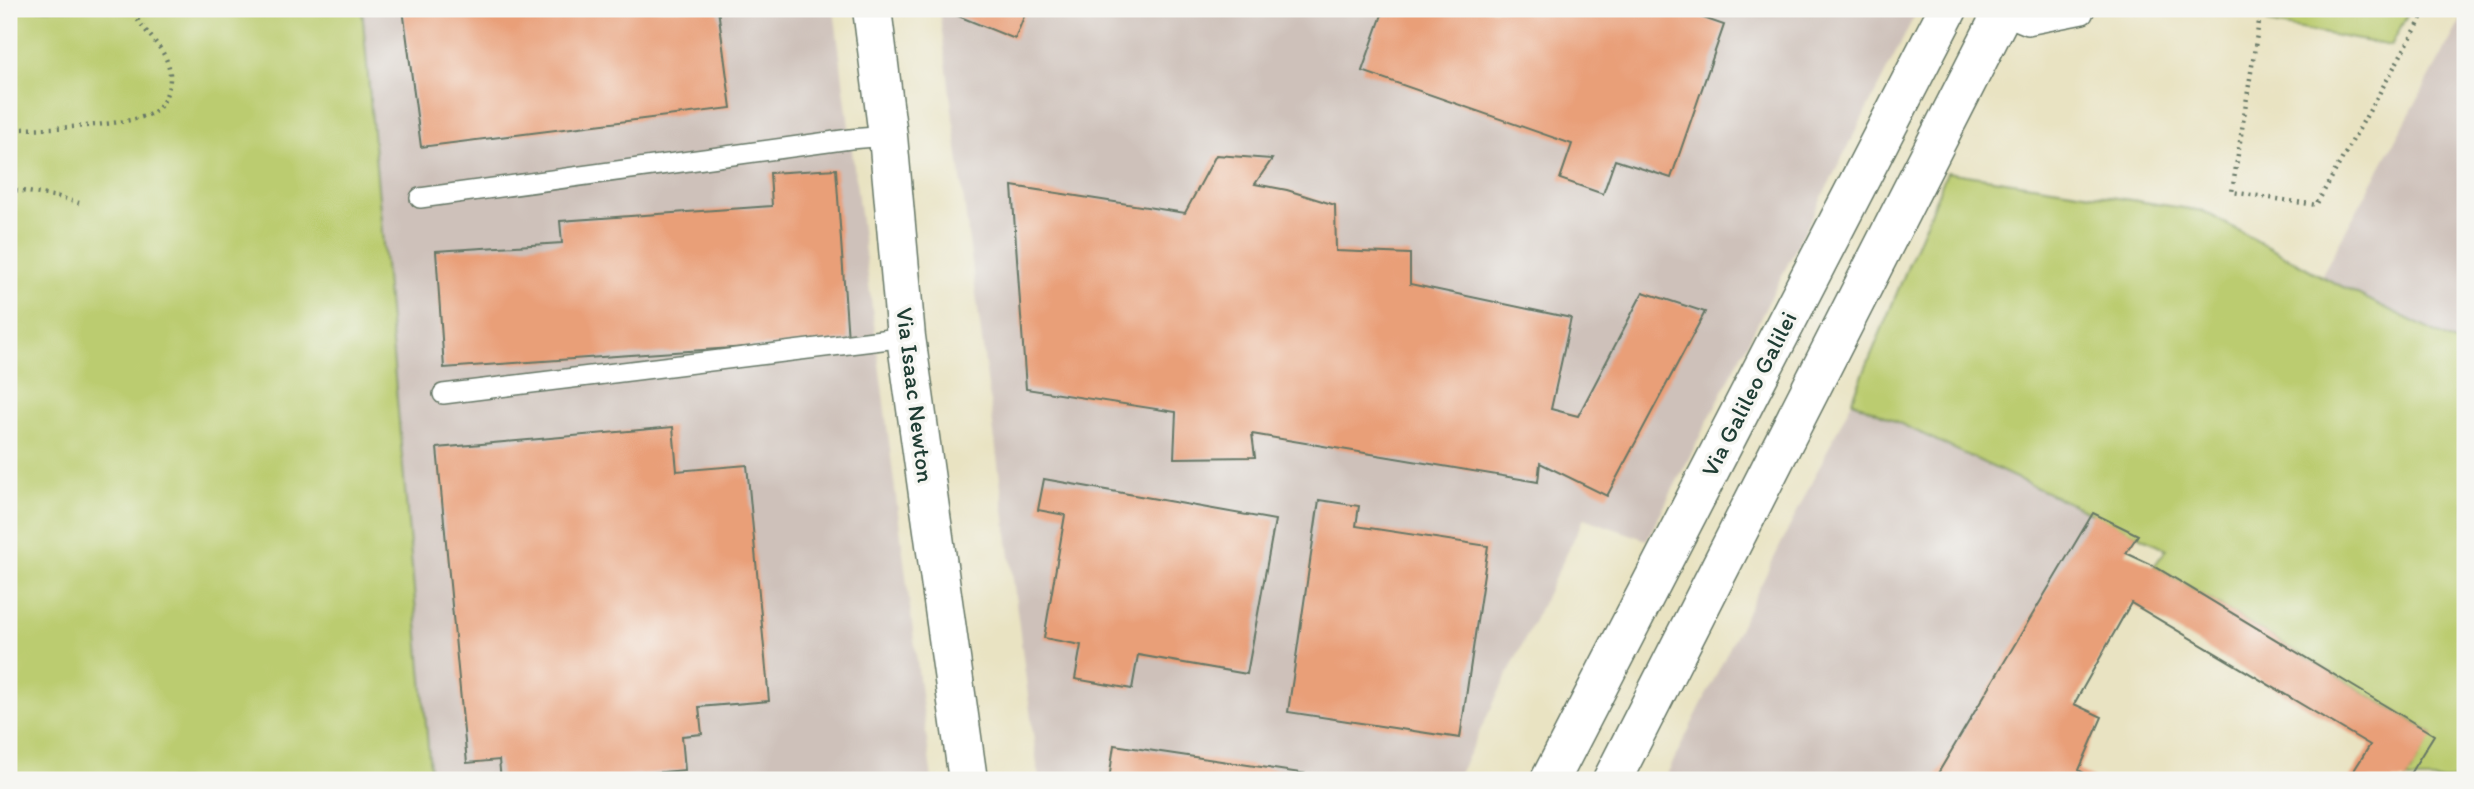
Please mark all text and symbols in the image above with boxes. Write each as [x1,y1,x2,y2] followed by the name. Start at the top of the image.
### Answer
[890,306,941,484] street label: Via Isaac Newton
[1694,306,1803,481] street label: Via Galileo Galilei

